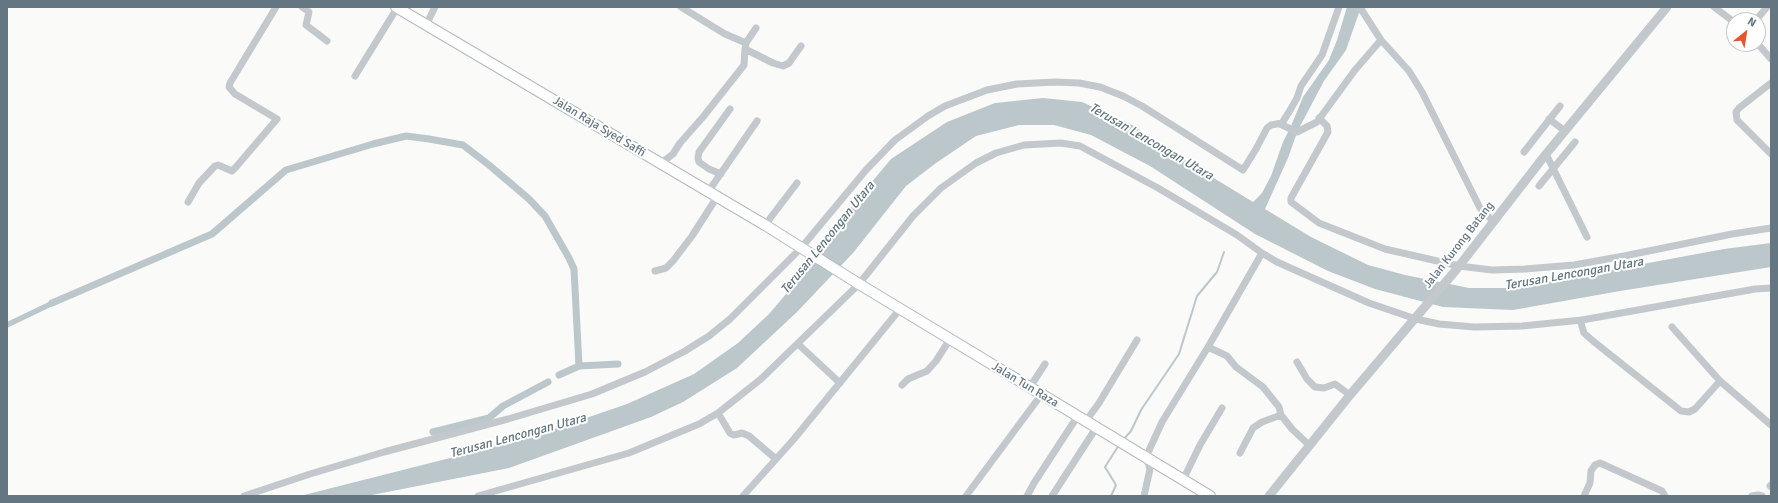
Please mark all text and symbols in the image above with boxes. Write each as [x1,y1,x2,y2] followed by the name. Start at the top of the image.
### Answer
[1726,12,1766,52] north arrow
[1745,14,1758,30] text: N
[550,94,648,160] street label: Jalan Raja Syed Saffi
[1086,100,1216,184] water label: Terusan Lencongan Utara
[778,179,878,297] water label: Terusan Lencongan Utara
[1421,199,1497,291] street label: Jalan Kurong Batang
[1504,254,1644,294] water label: Terusan Lencongan Utara
[989,359,1061,411] street label: Jalan Tun Raza
[448,410,588,462] water label: Terusan Lencongan Utara

